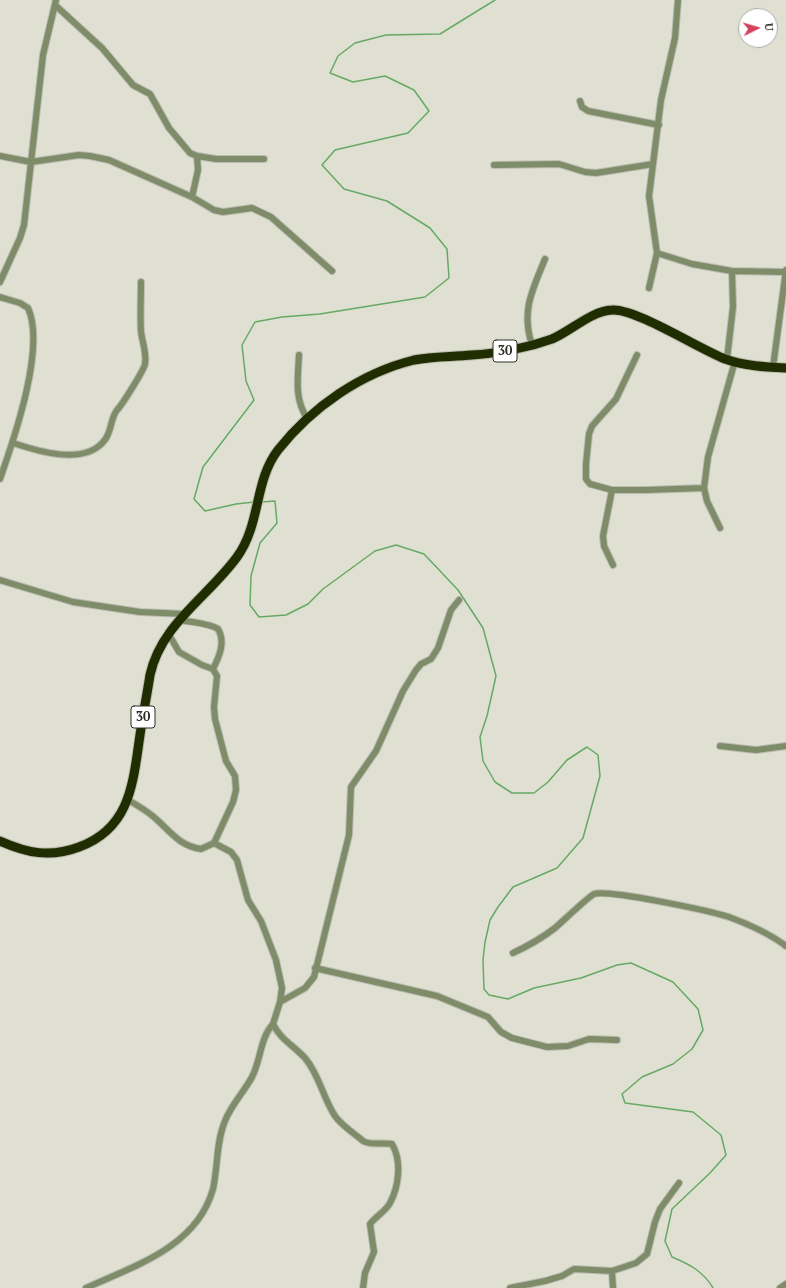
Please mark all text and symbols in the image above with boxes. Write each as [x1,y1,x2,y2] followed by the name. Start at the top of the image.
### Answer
[738,8,778,48] north arrow
[762,23,776,32] text: U
[493,340,517,362] road number: 30
[131,706,155,728] road number: 30

